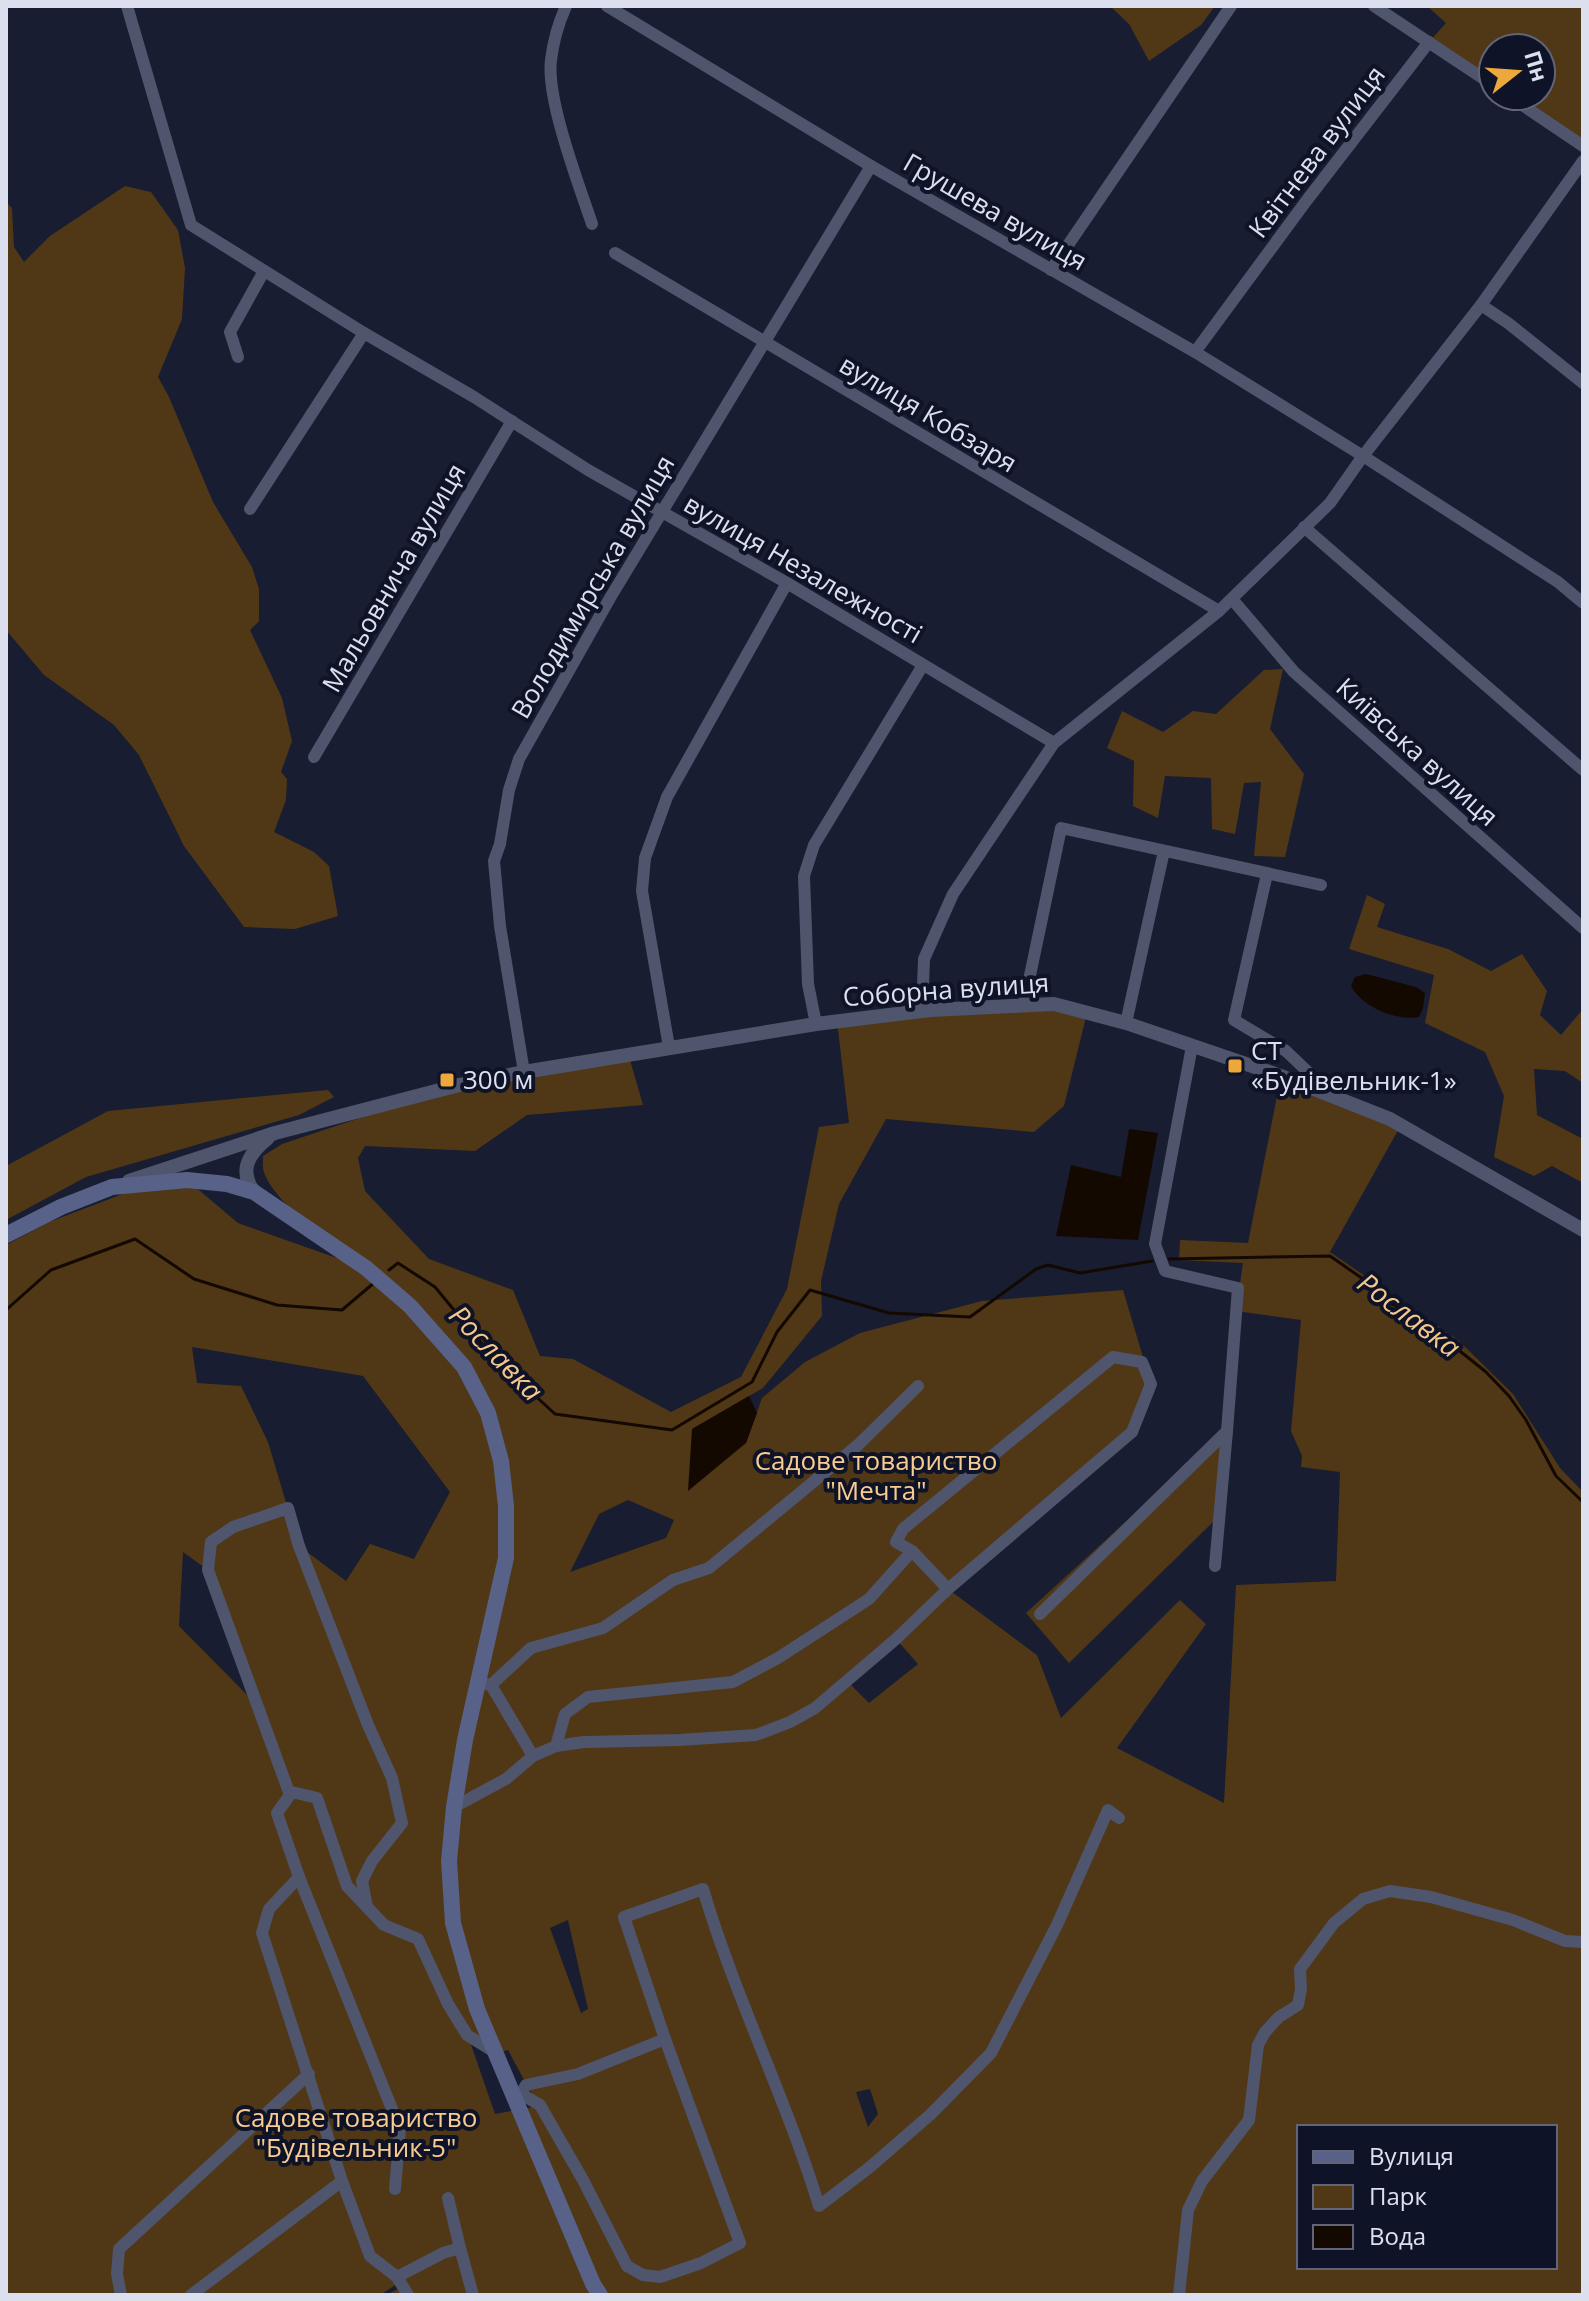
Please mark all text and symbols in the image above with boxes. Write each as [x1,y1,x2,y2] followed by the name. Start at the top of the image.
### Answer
[1477,32,1557,112] north arrow
[1518,47,1556,85] text: Пн
[1240,58,1393,245] street label: Квітнева вулиця
[897,144,1094,278] street label: Грушева вулиця
[833,346,1024,480] street label: вулиця Кобзаря
[502,448,682,725] street label: Володимирська вулиця
[313,457,473,698] street label: Мальовнича вулиця
[678,485,929,651] street label: вулиця Незалежності
[1329,669,1506,834] street label: Київська вулиця
[842,964,1050,1014] street label: Соборна вулиця
[1251,1032,1457,1098] place label: СТ «Будівельник-1»
[1226,1057,1244,1075] marker: СТ «Будівельник-1»
[463,1061,533,1097] place label: 300 м
[438,1071,456,1089] marker: 300 м
[1350,1263,1469,1365] water label: Рославка
[442,1296,552,1409] water label: Рославка
[755,1442,997,1508] park label: Садове товариство "Мечта"
[235,2099,477,2165] park label: Садове товариство "Будівельник-5"
[1297,2125,1557,2269] legend
[1369,2139,1454,2172] text: Вулиця
[1369,2179,1427,2212] text: Парк
[1369,2219,1426,2252] text: Вода

